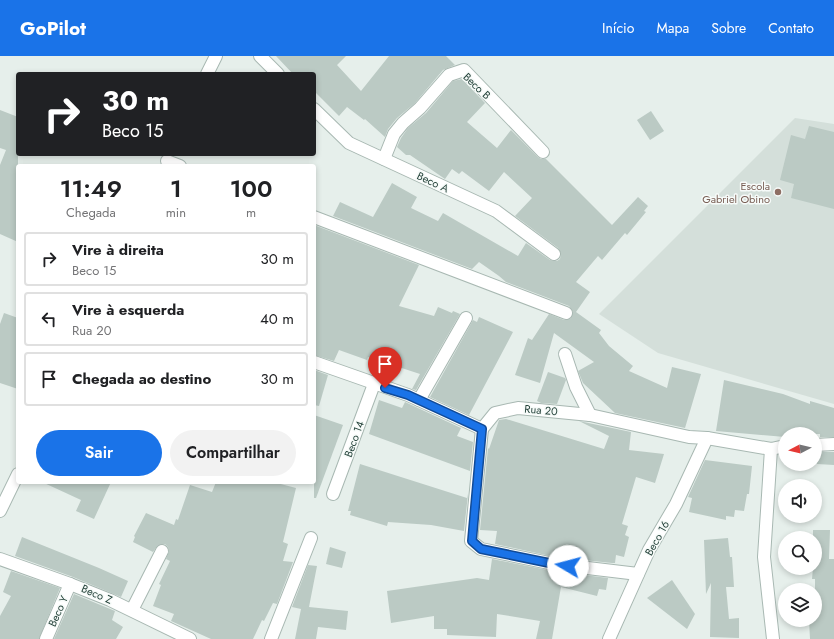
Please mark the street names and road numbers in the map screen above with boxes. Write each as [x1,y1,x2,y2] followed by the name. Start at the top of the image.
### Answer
[460,69,494,103] street label: Beco B
[414,168,452,197] street label: Beco A
[524,401,559,419] street label: Rua 20
[340,418,368,459] street label: Beco 14
[641,518,673,558] street label: Beco 16
[79,580,115,608] street label: Beco Z
[44,592,72,629] street label: Beco Y

